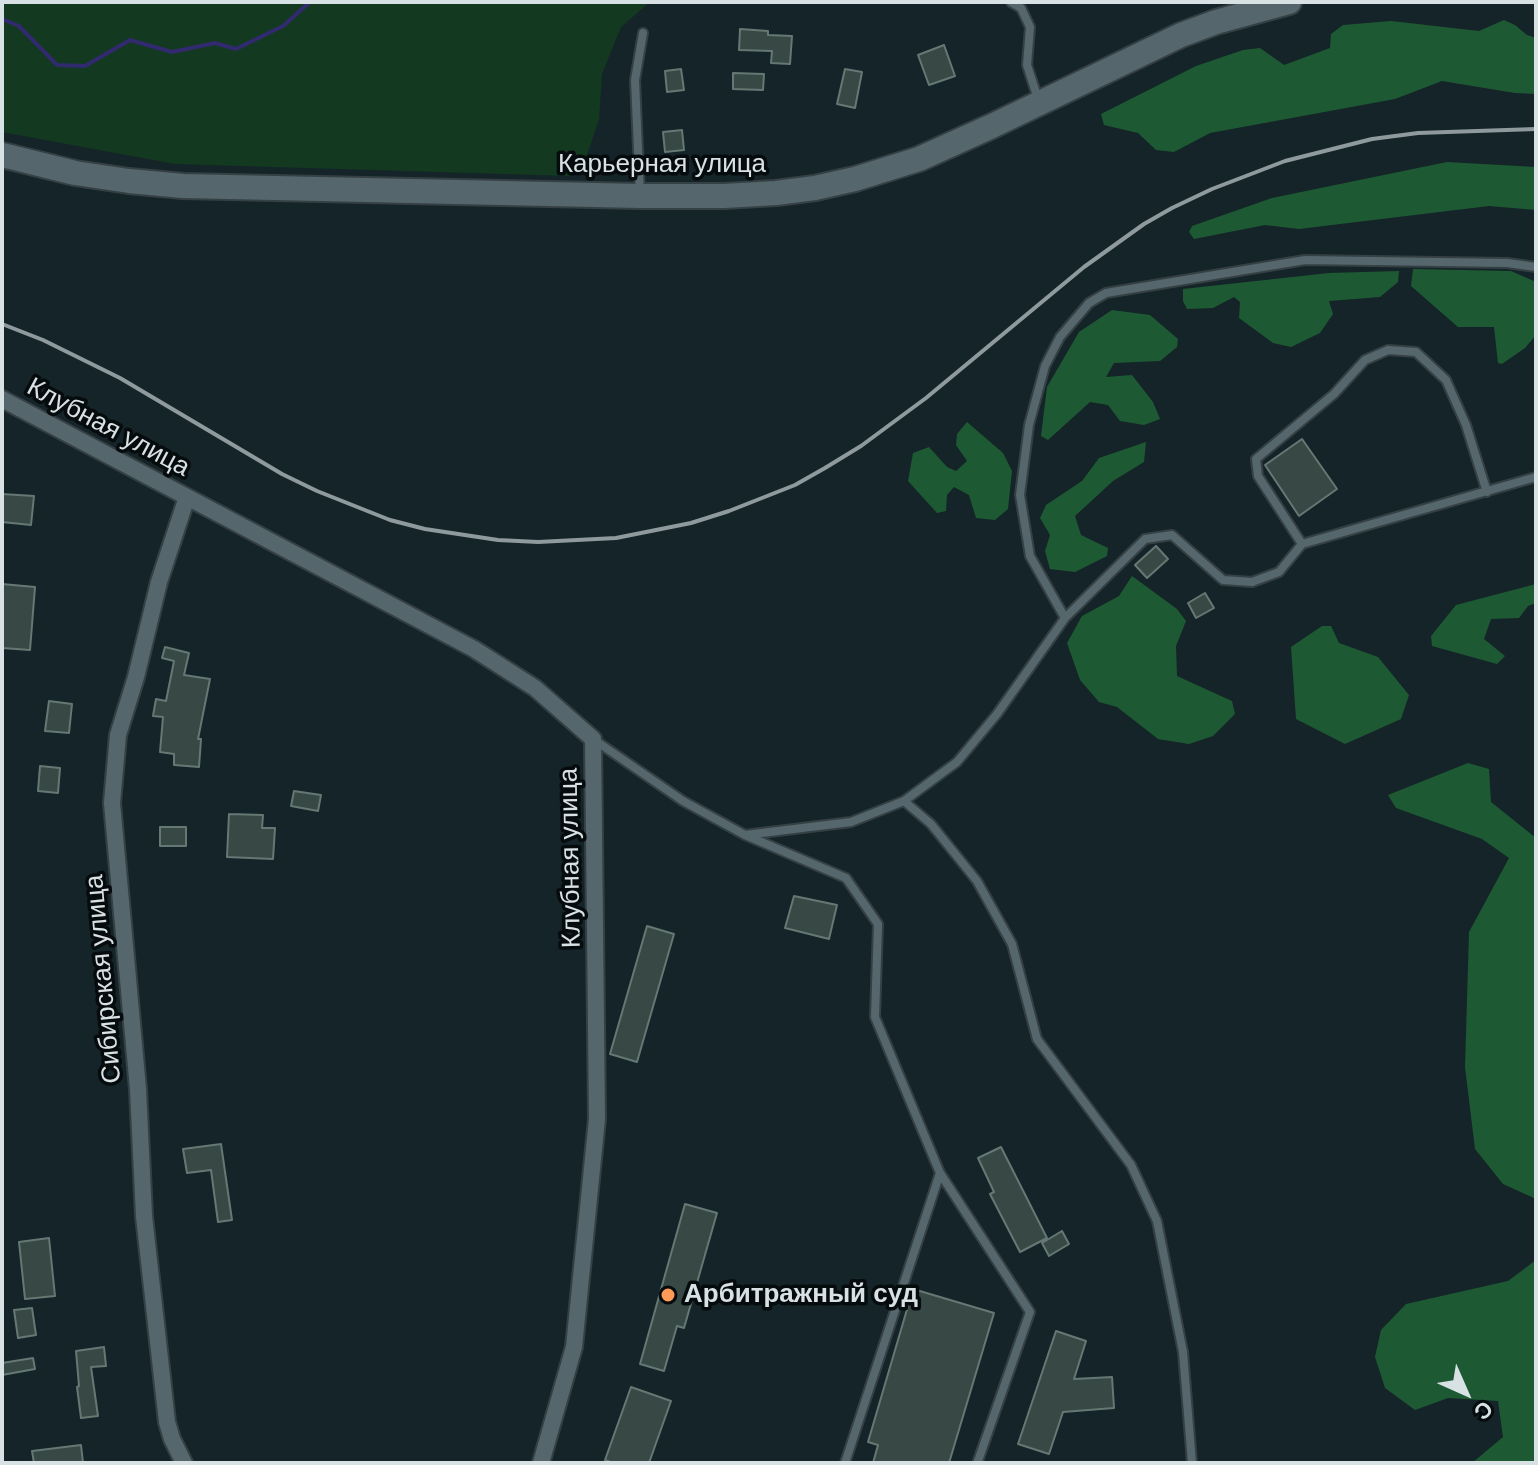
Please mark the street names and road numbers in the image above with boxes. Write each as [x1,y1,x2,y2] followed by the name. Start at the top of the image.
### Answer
[558,149,766,181] street label: Карьерная улица
[21,372,195,484] street label: Клубная улица
[554,768,588,948] street label: Клубная улица
[79,873,129,1085] street label: Сибирская улица

